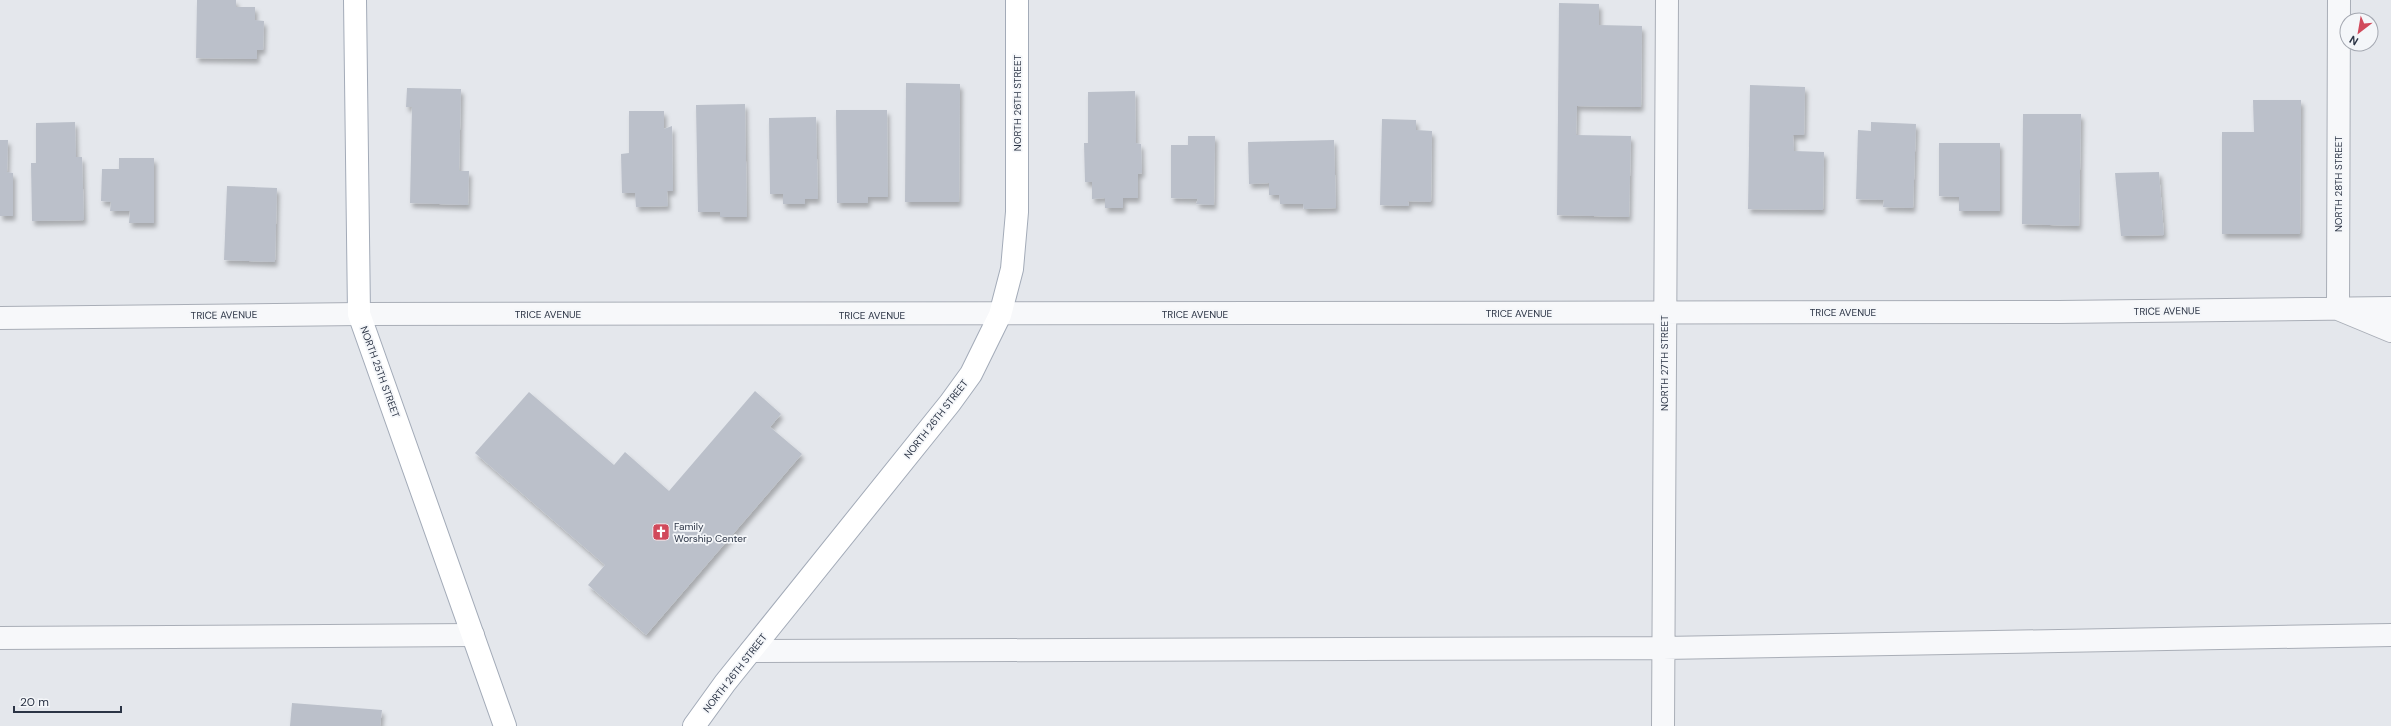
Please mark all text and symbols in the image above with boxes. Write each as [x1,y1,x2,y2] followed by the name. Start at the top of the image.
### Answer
[2339,12,2379,52] north arrow
[2347,33,2361,49] text: N
[1011,54,1024,151] street label: NORTH 26TH STREET
[2332,136,2345,232] street label: NORTH 28TH STREET
[2134,304,2201,318] street label: TRICE AVENUE
[1810,306,1877,319] street label: TRICE AVENUE
[1486,307,1553,320] street label: TRICE AVENUE
[191,308,258,322] street label: TRICE AVENUE
[515,308,582,321] street label: TRICE AVENUE
[1162,308,1229,321] street label: TRICE AVENUE
[839,309,906,322] street label: TRICE AVENUE
[1658,315,1671,411] street label: NORTH 27TH STREET
[357,324,403,420] street label: NORTH 25TH STREET
[901,377,971,461] street label: NORTH 26TH STREET
[674,520,747,545] place label: Family Worship Center
[651,522,671,542] church icon: Family Worship Center
[700,631,770,715] street label: NORTH 26TH STREET
[14,688,121,714] scale bar
[20,694,49,710] text: 20 m

